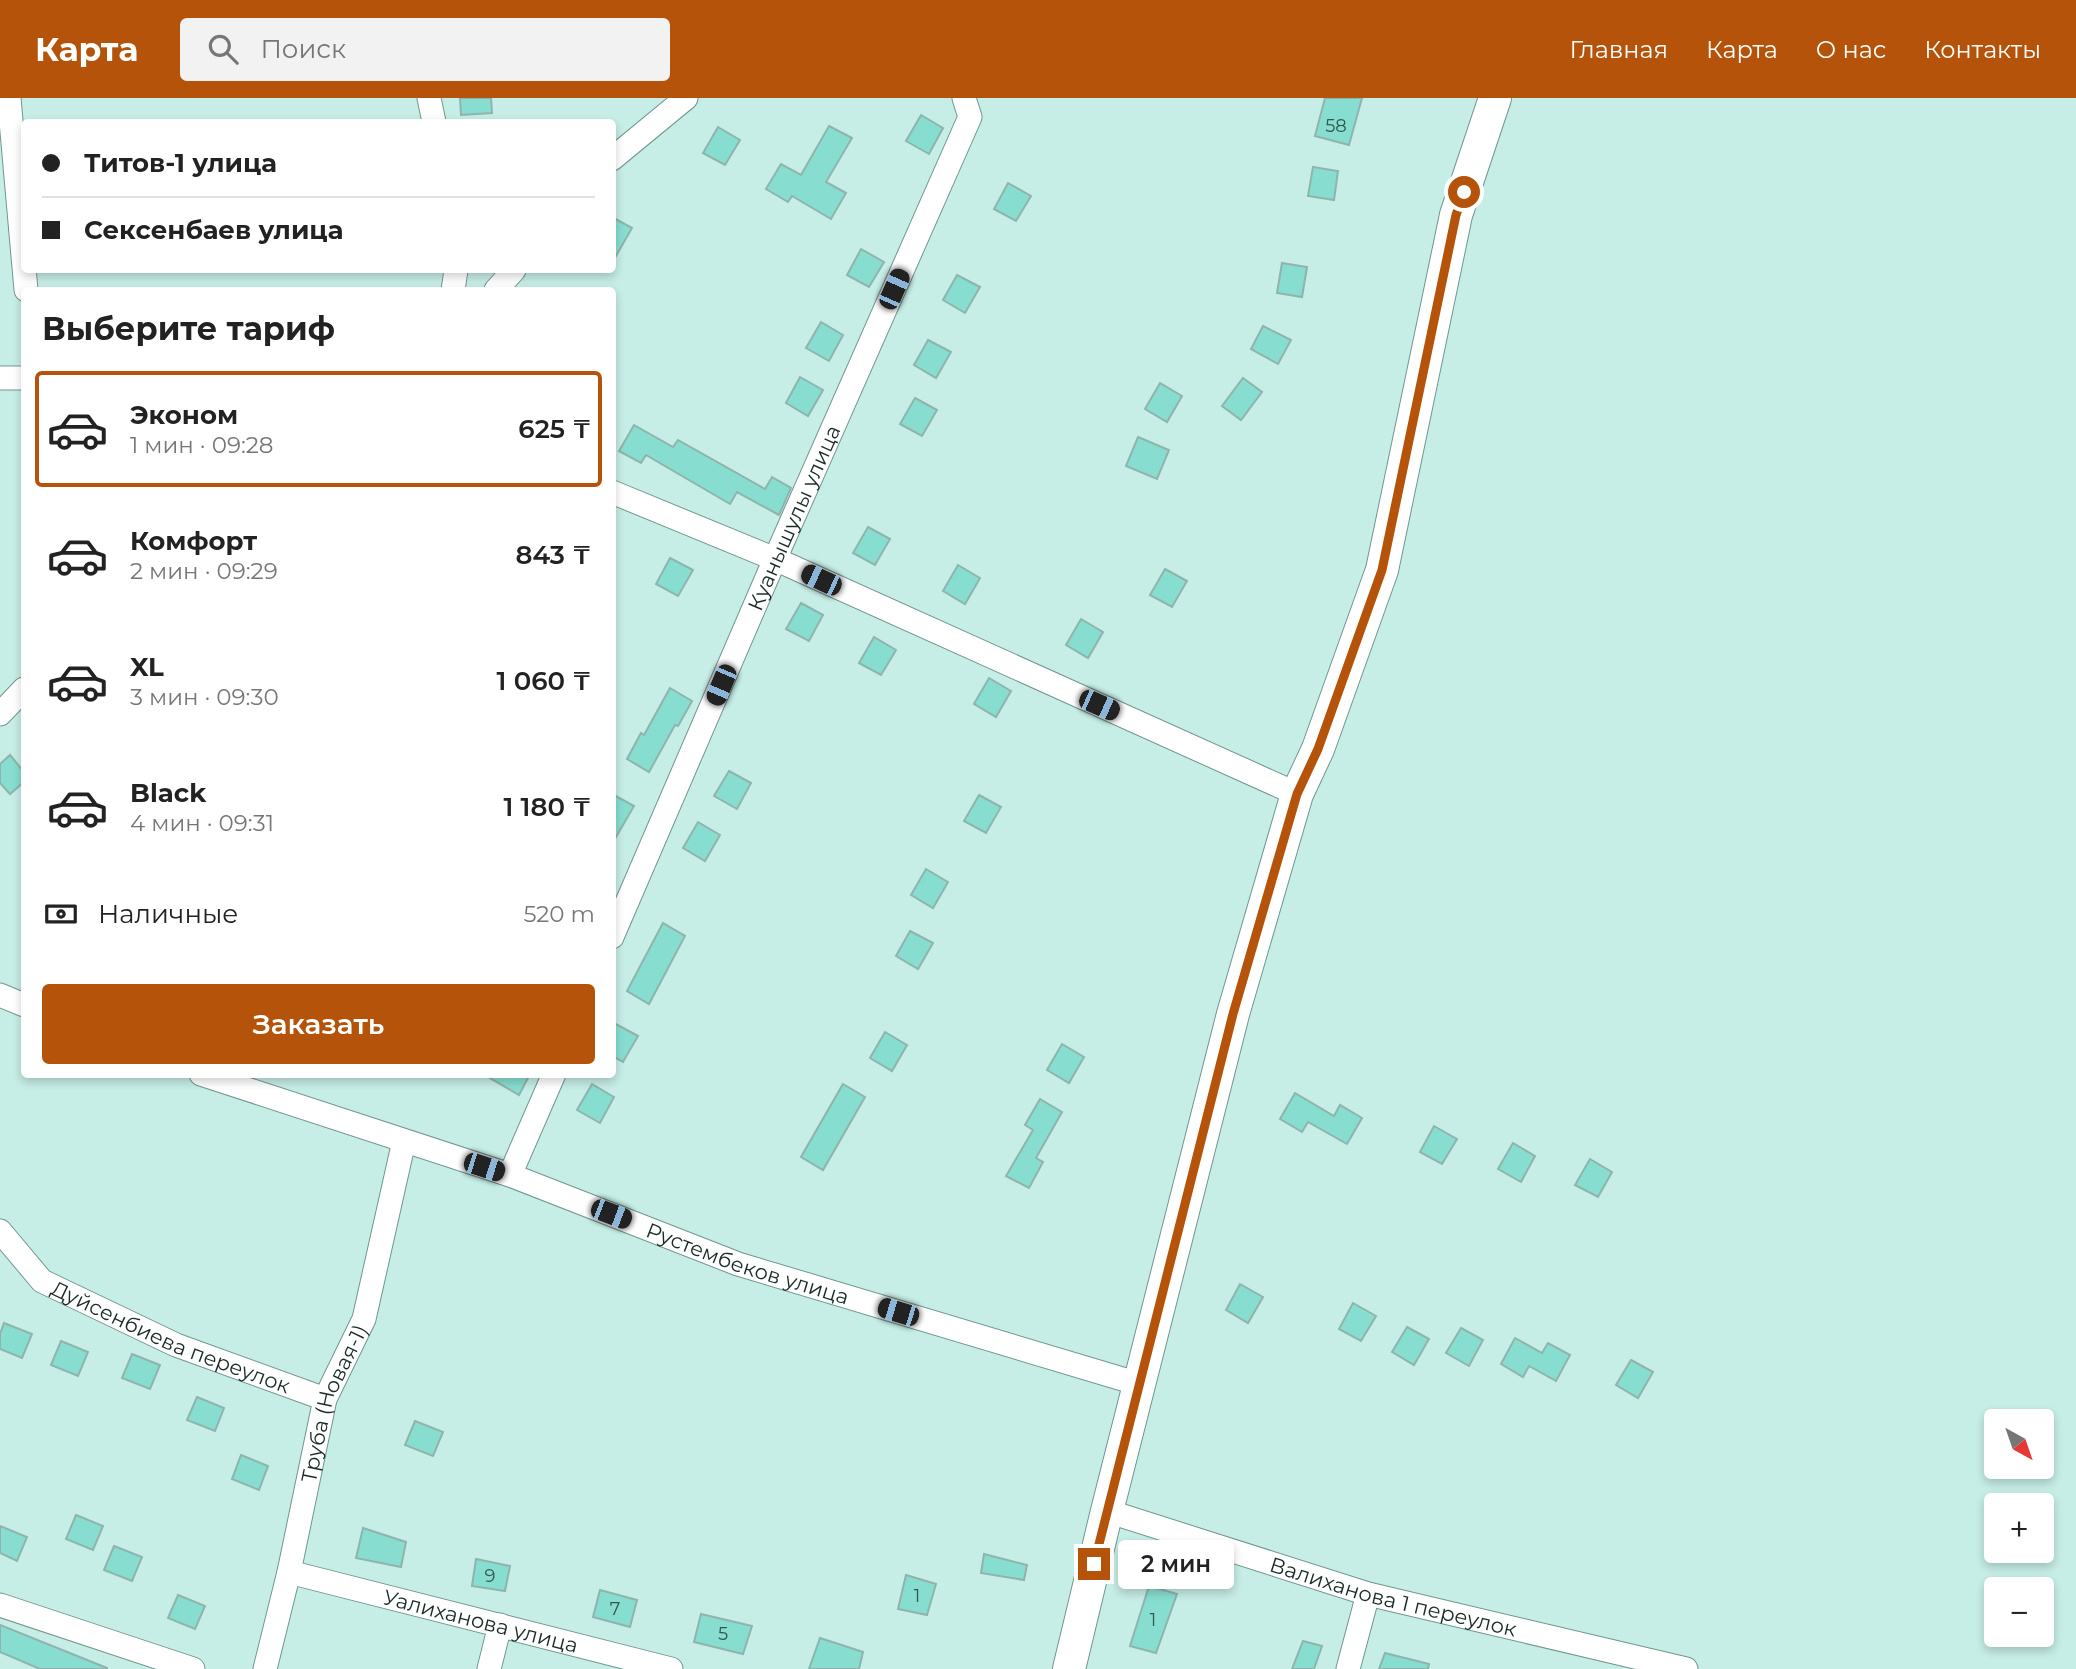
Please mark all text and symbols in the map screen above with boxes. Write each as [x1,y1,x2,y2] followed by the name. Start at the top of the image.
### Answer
[180,18,670,81] search box
[35,29,138,69] text: Карта
[204,30,242,68] icon: search
[260,33,346,65] text: Поиск
[1570,35,1668,64] text: Главная
[1706,35,1778,64] text: Карта
[1816,35,1886,64] text: О нас
[1924,35,2041,64] text: Контакты
[1325,115,1347,137] house number: 58
[84,147,277,179] text: Титов-1 улица
[1448,176,1480,208] route start
[84,214,343,246] text: Сексенбаев улица
[876,266,913,312] car
[42,309,335,348] text: Выберите тариф
[46,398,109,461] icon: car
[130,399,238,431] text: Эконом
[518,413,591,445] text: 625 ₸
[742,421,845,614] street label: Куанышулы улица
[130,431,274,459] text: 1 мин · 09:28
[46,524,109,587] icon: car
[130,525,257,557] text: Комфорт
[515,539,591,571] text: 843 ₸
[130,557,278,585] text: 2 мин · 09:29
[798,562,845,598] car
[46,650,109,713] icon: car
[130,651,164,683] text: XL
[704,662,739,708] car
[497,665,591,697] text: 1 060 ₸
[130,683,279,711] text: 3 мин · 09:30
[1076,687,1123,723] car
[46,776,109,839] icon: car
[130,777,206,809] text: Black
[504,791,591,823] text: 1 180 ₸
[130,809,274,837] text: 4 мин · 09:31
[42,895,80,933] icon: cash
[98,898,238,930] text: Наличные
[523,900,595,928] text: 520 m
[42,984,595,1064] button: Заказать
[461,1151,508,1183] car
[588,1197,635,1231] car
[643,1217,852,1309] street label: Рустембеков улица
[48,1275,294,1398] street label: Дуйсенбиева переулок
[875,1296,922,1328] car
[295,1320,372,1485] street label: Труба (Новая-1)
[1984,1409,2054,1479] north arrow
[1984,1409,2054,1647] map controls
[1984,1493,2054,1563] button: +
[1118,1540,1234,1588] callout: 2 мин
[1078,1548,1110,1580] route end
[1141,1550,1211,1578] text: 2 мин
[1267,1551,1519,1641] street label: Валиханова 1 переулок
[485,1565,496,1587] house number: 9
[1984,1577,2054,1647] button: −
[381,1584,581,1657] street label: Уалиханова улица
[914,1585,920,1607] house number: 1
[610,1598,620,1620] house number: 7
[1150,1609,1156,1631] house number: 1
[718,1623,728,1645] house number: 5

